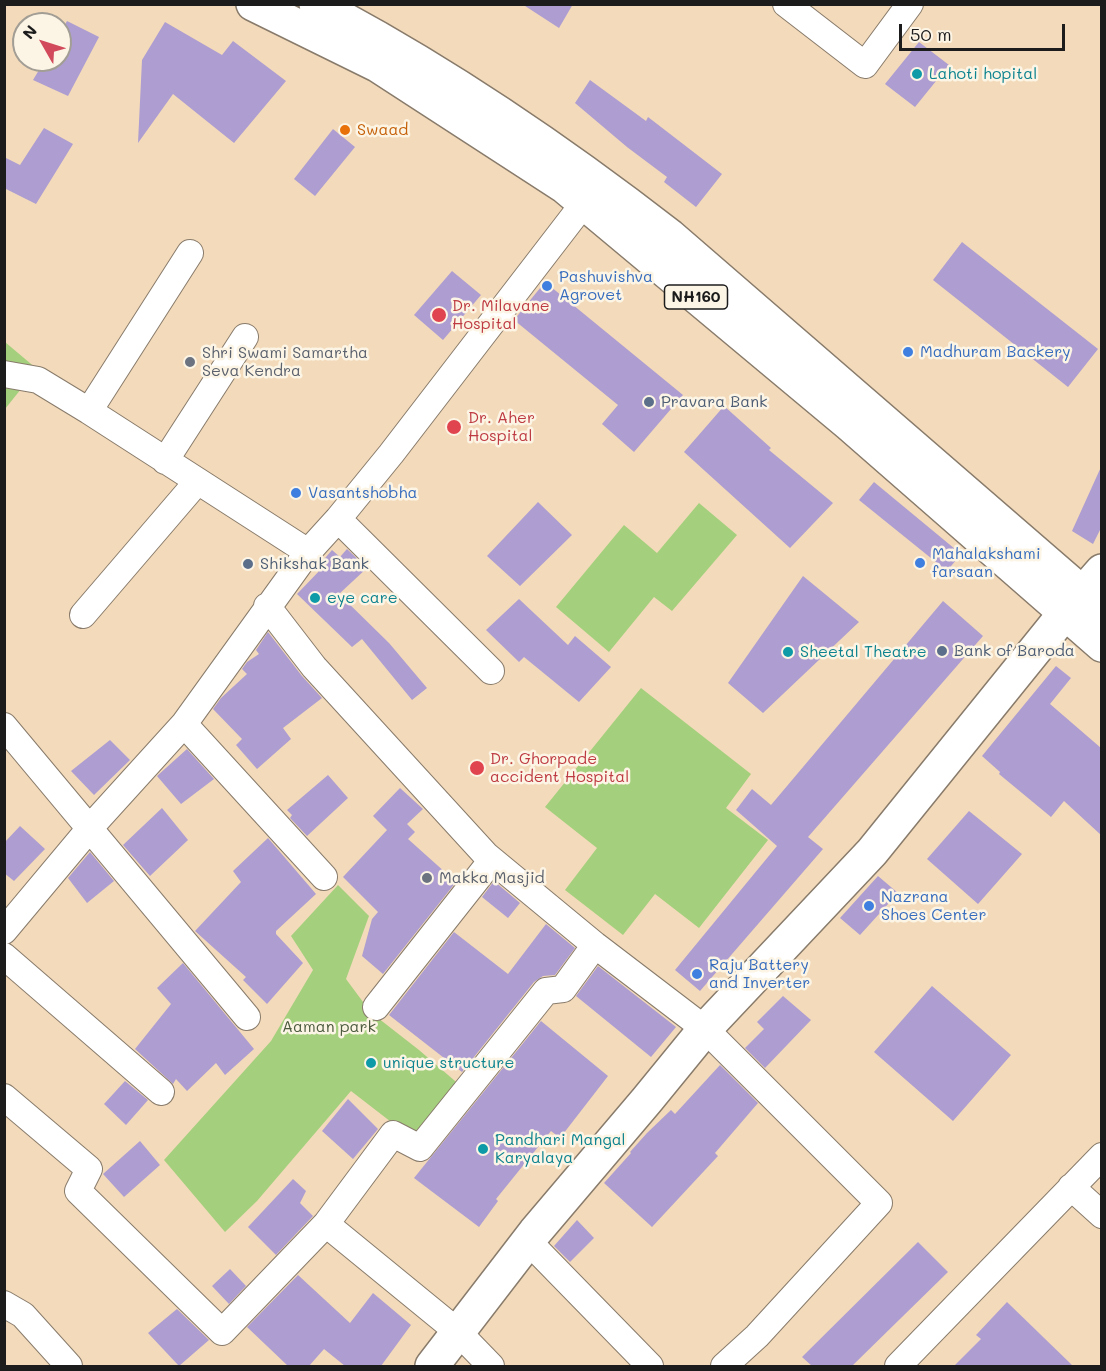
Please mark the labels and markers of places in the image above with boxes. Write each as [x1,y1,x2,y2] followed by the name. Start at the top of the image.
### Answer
[929,64,1037,84] place label: Lahoti hopital
[910,67,924,81] marker: Lahoti hopital
[357,120,409,140] place label: Swaad
[338,123,352,137] marker: Swaad
[559,267,653,305] place label: Pashuvishva Agrovet
[540,279,554,293] marker: Pashuvishva Agrovet
[452,296,550,334] place label: Dr. Milavane Hospital
[430,306,448,324] marker: Dr. Milavane Hospital
[920,342,1071,362] place label: Madhuram Backery
[202,343,368,381] place label: Shri Swami Samartha Seva Kendra
[901,345,915,359] marker: Madhuram Backery
[183,355,197,369] marker: Shri Swami Samartha Seva Kendra
[661,392,768,412] place label: Pravara Bank
[642,395,656,409] marker: Pravara Bank
[468,408,535,446] place label: Dr. Aher Hospital
[445,418,463,436] marker: Dr. Aher Hospital
[308,483,417,503] place label: Vasantshobha
[289,486,303,500] marker: Vasantshobha
[932,544,1041,582] place label: Mahalakshami farsaan
[260,554,369,574] place label: Shikshak Bank
[913,556,927,570] marker: Mahalakshami farsaan
[241,557,255,571] marker: Shikshak Bank
[327,588,398,608] place label: eye care
[308,591,322,605] marker: eye care
[954,641,1075,661] place label: Bank of Baroda
[800,642,927,662] place label: Sheetal Theatre
[935,644,949,658] marker: Bank of Baroda
[781,645,795,659] marker: Sheetal Theatre
[490,749,629,787] place label: Dr. Ghorpade accident Hospital
[468,759,486,777] marker: Dr. Ghorpade accident Hospital
[439,868,545,888] place label: Makka Masjid
[420,871,434,885] marker: Makka Masjid
[881,887,986,925] place label: Nazrana Shoes Center
[862,899,876,913] marker: Nazrana Shoes Center
[709,955,810,993] place label: Raju Battery and Inverter
[690,967,704,981] marker: Raju Battery and Inverter
[383,1053,514,1073] place label: unique structure
[364,1056,378,1070] marker: unique structure
[495,1130,626,1168] place label: Pandhari Mangal Karyalaya
[476,1142,490,1156] marker: Pandhari Mangal Karyalaya

